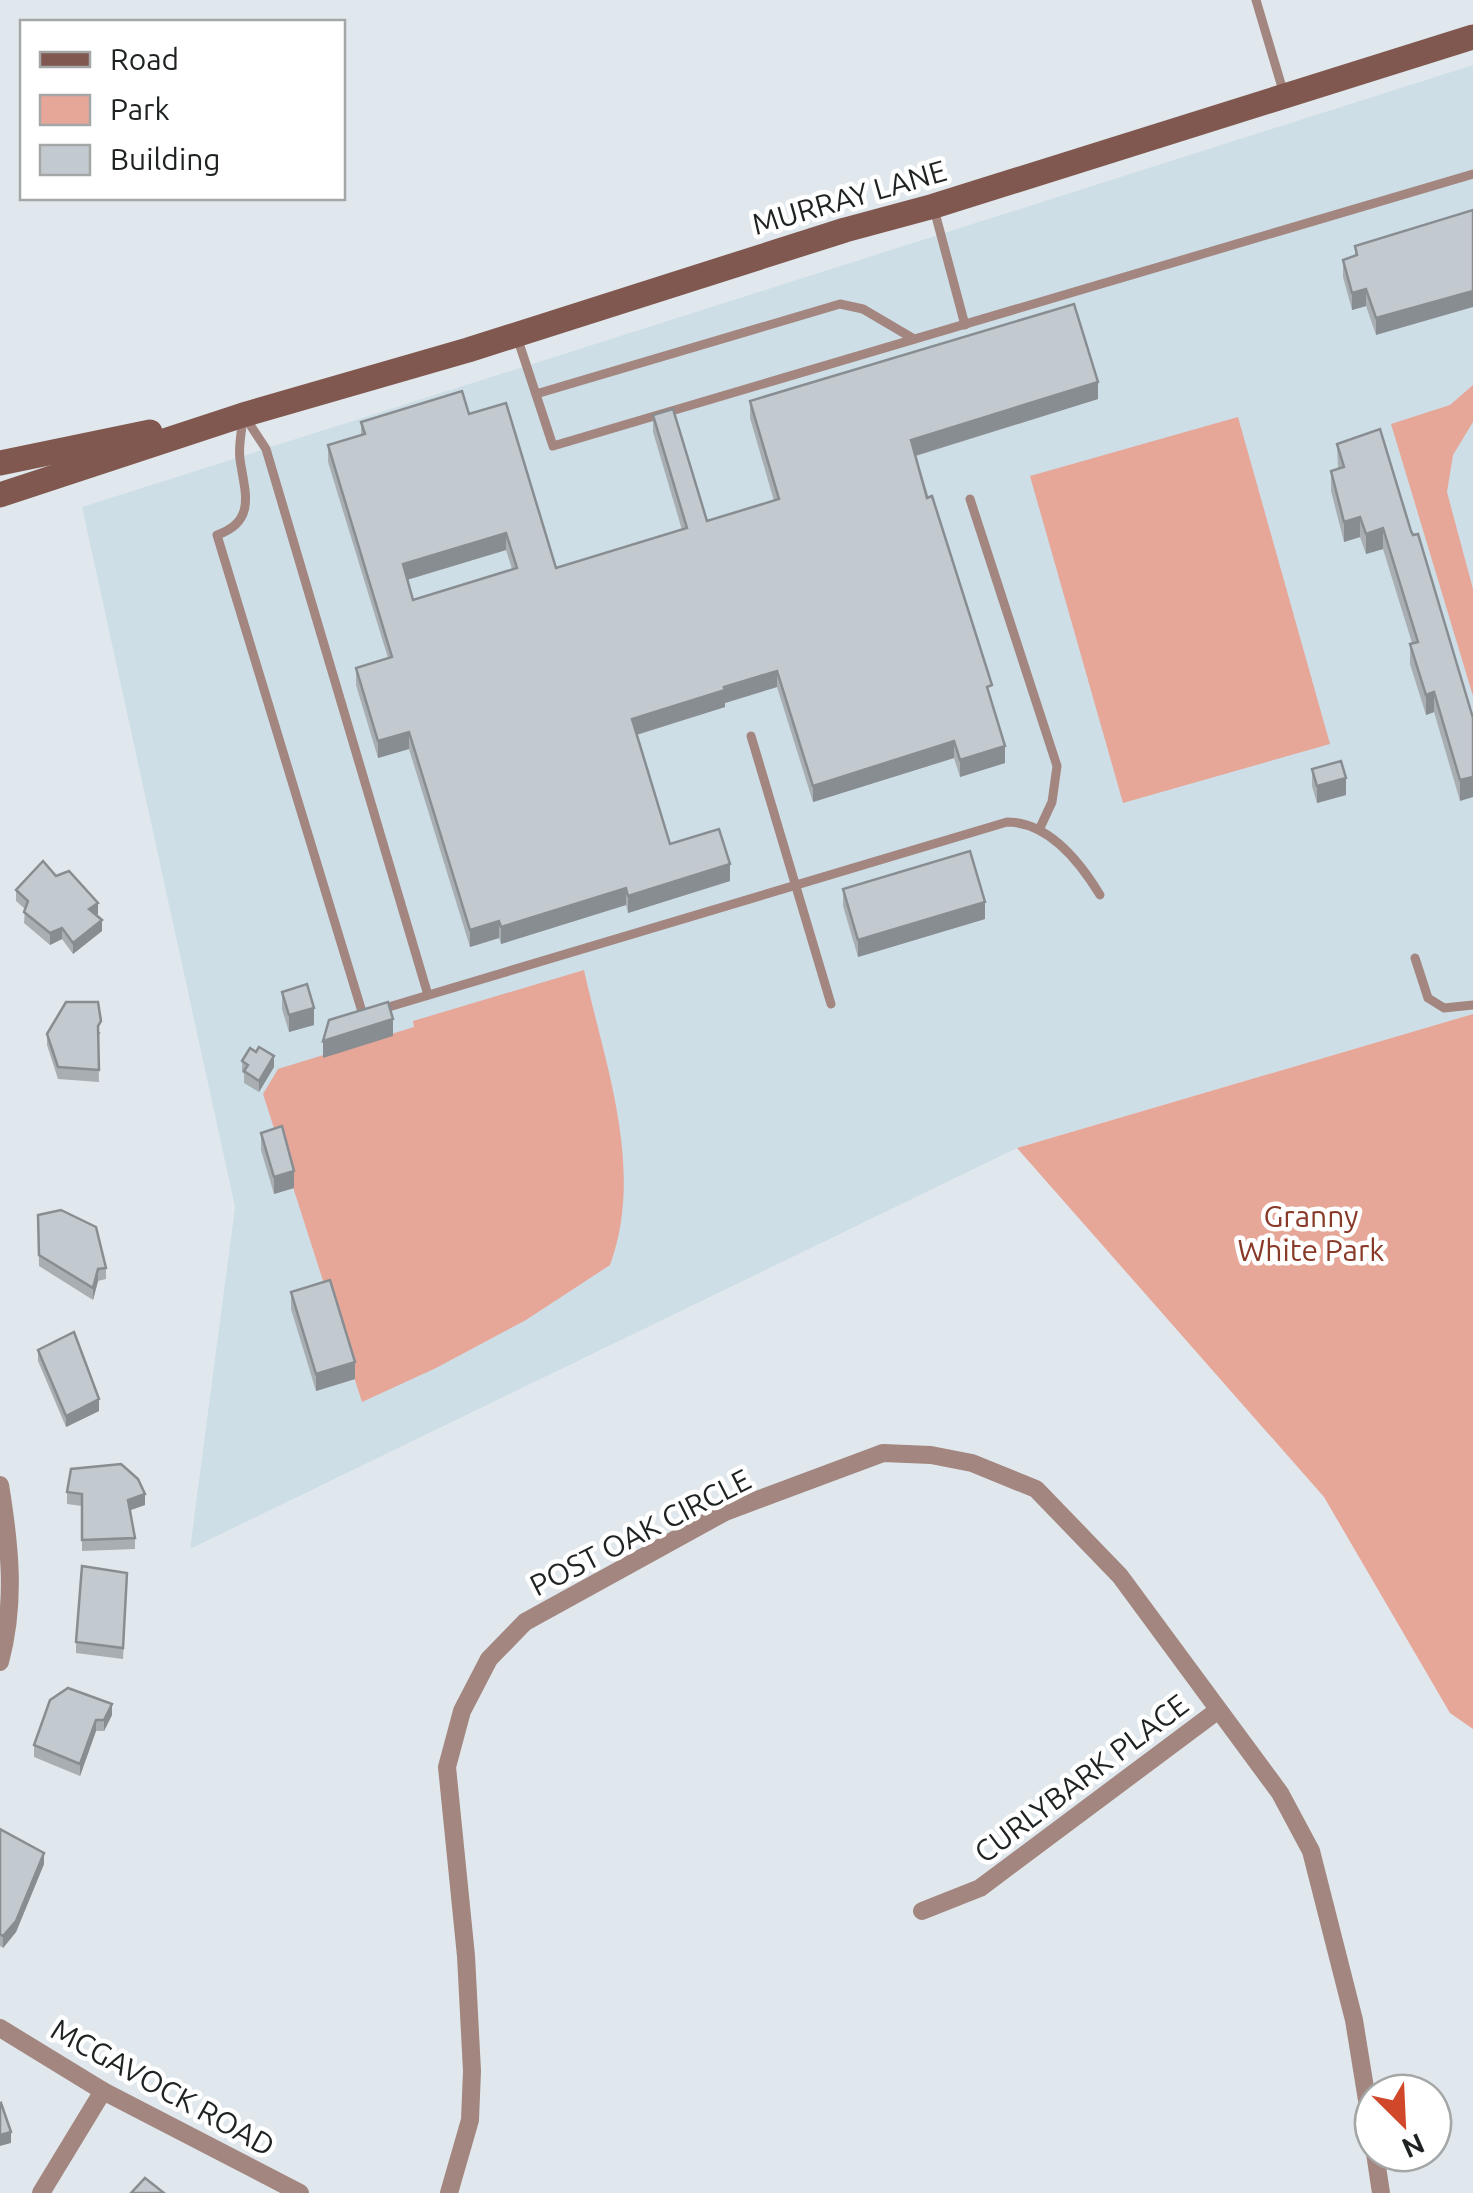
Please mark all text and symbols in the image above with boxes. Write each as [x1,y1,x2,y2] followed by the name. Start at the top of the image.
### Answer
[20,20,345,200] legend
[110,42,179,76] text: Road
[110,92,170,126] text: Park
[110,142,221,176] text: Building
[748,153,950,241] street label: MURRAY LANE
[1238,1199,1384,1267] park label: Granny White Park
[524,1462,756,1602] street label: POST OAK CIRCLE
[968,1687,1194,1869] street label: CURLYBARK PLACE
[46,2012,280,2162] street label: MCGAVOCK ROAD
[1353,2073,1453,2173] north arrow
[1398,2128,1429,2165] text: N

